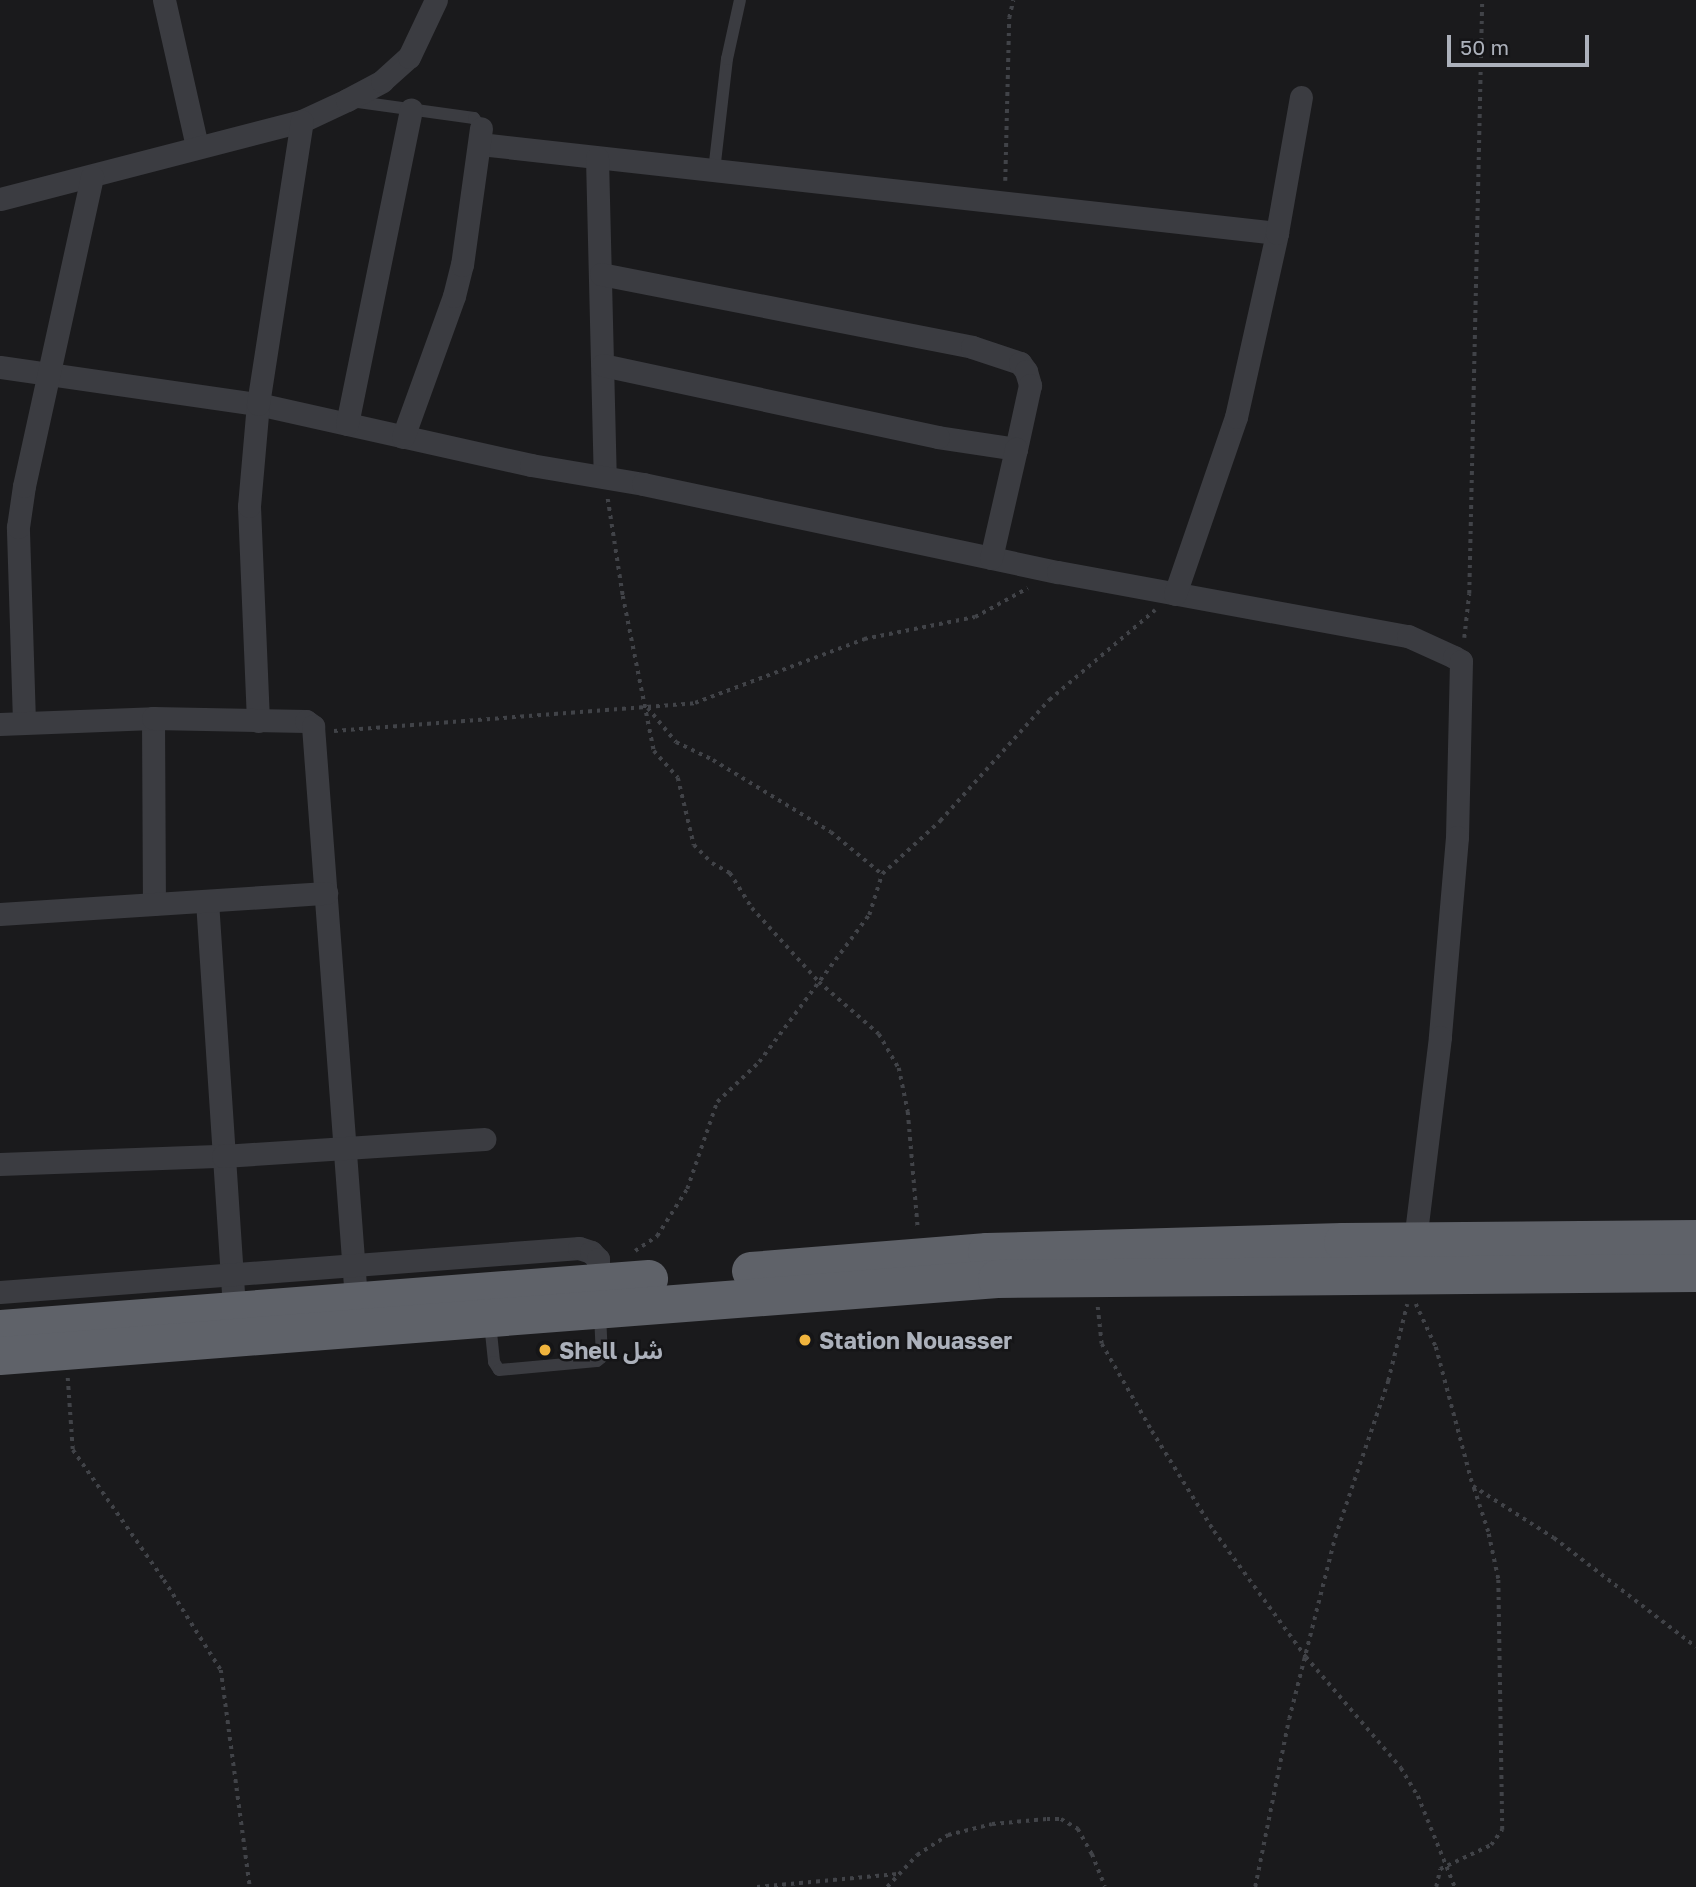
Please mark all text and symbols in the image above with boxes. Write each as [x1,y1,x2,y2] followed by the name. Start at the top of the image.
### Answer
[1451,21,1593,65] scale bar
[1460,34,1509,60] text: 50 m
[819,1326,1012,1354] place label: Station Nouasser
[797,1332,813,1348] marker: Station Nouasser
[559,1336,663,1364] place label: Shell شل
[537,1342,553,1358] marker: Shell شل

